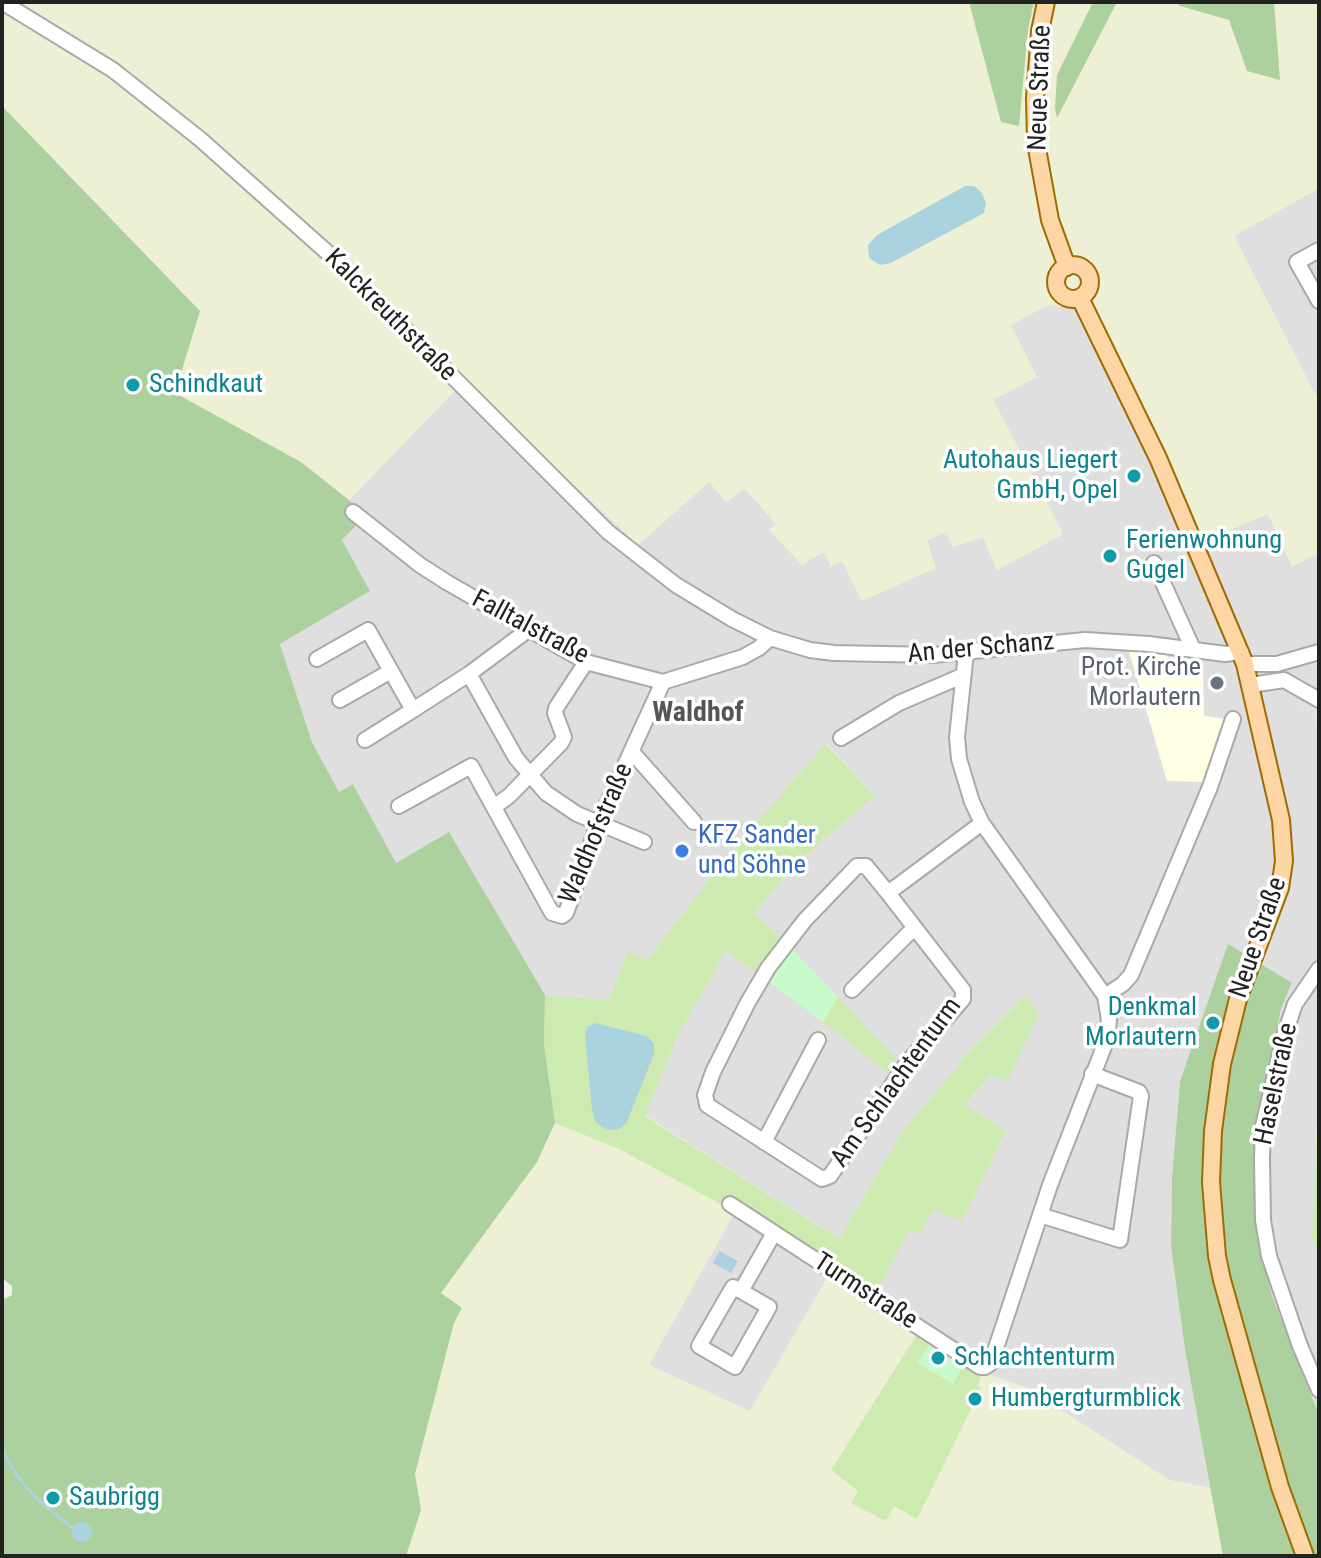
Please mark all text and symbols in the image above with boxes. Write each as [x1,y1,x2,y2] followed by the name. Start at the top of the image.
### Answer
[1023,25,1059,151] street label: Neue Straße
[317,243,463,389] street label: Kalckreuthstraße
[149,369,263,401] place label: Schindkaut
[124,376,142,394] marker: Schindkaut
[943,445,1118,506] place label: Autohaus Liegert GmbH, Opel
[1125,467,1143,485] marker: Autohaus Liegert GmbH, Opel
[1126,525,1282,586] place label: Ferienwohnung Gugel
[1101,547,1119,565] marker: Ferienwohnung Gugel
[466,584,594,672] street label: Falltalstraße
[906,627,1056,671] street label: An der Schanz
[1081,652,1201,714] place label: Prot. Kirche Morlautern
[1208,674,1226,692] marker: Prot. Kirche Morlautern
[652,697,744,731] district label: Waldhof
[553,759,641,909] street label: Waldhofstraße
[698,820,816,882] place label: KFZ Sander und Söhne
[673,842,691,860] marker: KFZ Sander und Söhne
[1224,873,1294,1003] street label: Neue Straße
[825,992,969,1174] street label: Am Schlachtenturm
[1085,992,1197,1054] place label: Denkmal Morlautern
[1204,1014,1222,1032] marker: Denkmal Morlautern
[1249,1020,1305,1148] street label: Haselstraße
[807,1247,923,1337] street label: Turmstraße
[954,1342,1115,1374] place label: Schlachtenturm
[929,1349,947,1367] marker: Schlachtenturm
[991,1383,1181,1415] place label: Humbergturmblick
[966,1390,984,1408] marker: Humbergturmblick
[69,1482,160,1514] place label: Saubrigg
[44,1489,62,1507] marker: Saubrigg

